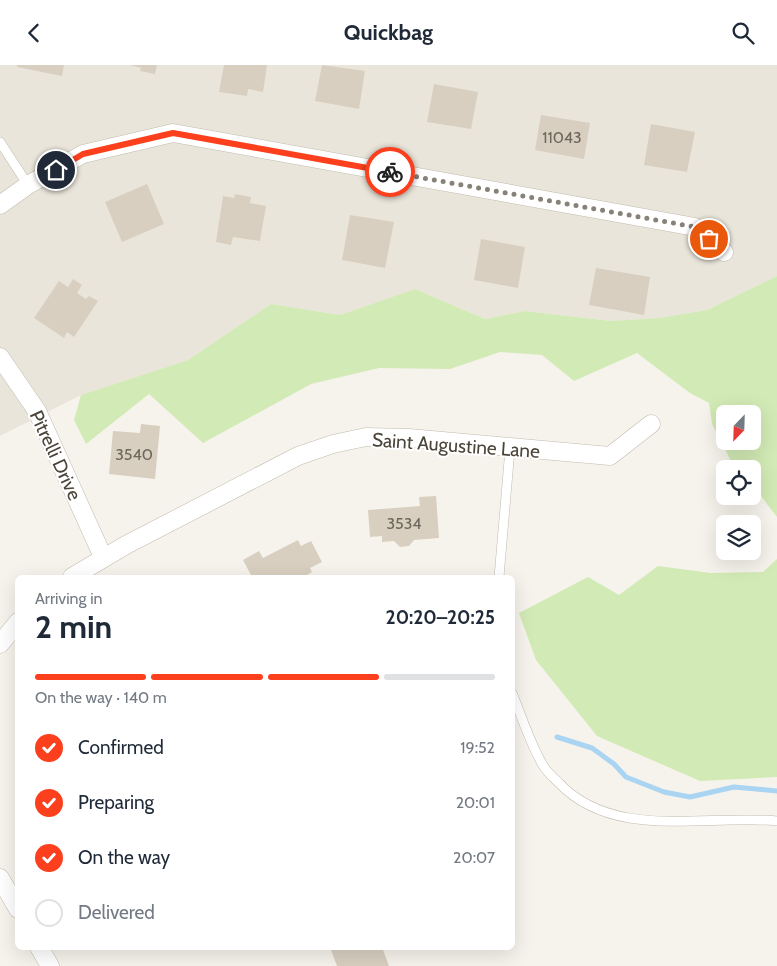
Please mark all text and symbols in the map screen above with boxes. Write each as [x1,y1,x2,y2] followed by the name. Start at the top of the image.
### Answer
[20,19,48,47] icon: back
[344,19,433,46] text: Quickbag
[729,19,757,47] icon: search
[542,128,582,147] house number: 11043
[365,147,415,197] courier
[35,149,77,191] pin
[42,156,70,184] icon: home
[376,158,404,186] icon: bike
[688,218,730,260] pin
[695,225,723,253] icon: bag
[716,405,761,450] north arrow
[716,405,761,560] map controls
[25,407,86,504] street label: Pitrelli Drive
[371,428,541,463] street label: Saint Augustine Lane
[115,445,153,464] house number: 3540
[716,460,761,505] button: locate
[386,514,422,533] house number: 3534
[716,515,761,560] button: layers
[35,589,102,608] text: Arriving in
[386,606,495,629] text: 20:20–20:25
[35,607,112,646] text: 2 min
[35,688,167,707] text: On the way · 140 m
[35,734,63,762] icon: check
[78,736,164,759] text: Confirmed
[460,738,495,757] text: 19:52
[35,789,63,817] icon: check
[78,791,154,814] text: Preparing
[456,793,495,812] text: 20:01
[35,844,63,872] icon: check
[78,846,170,869] text: On the way
[453,848,495,867] text: 20:07
[78,901,155,924] text: Delivered

